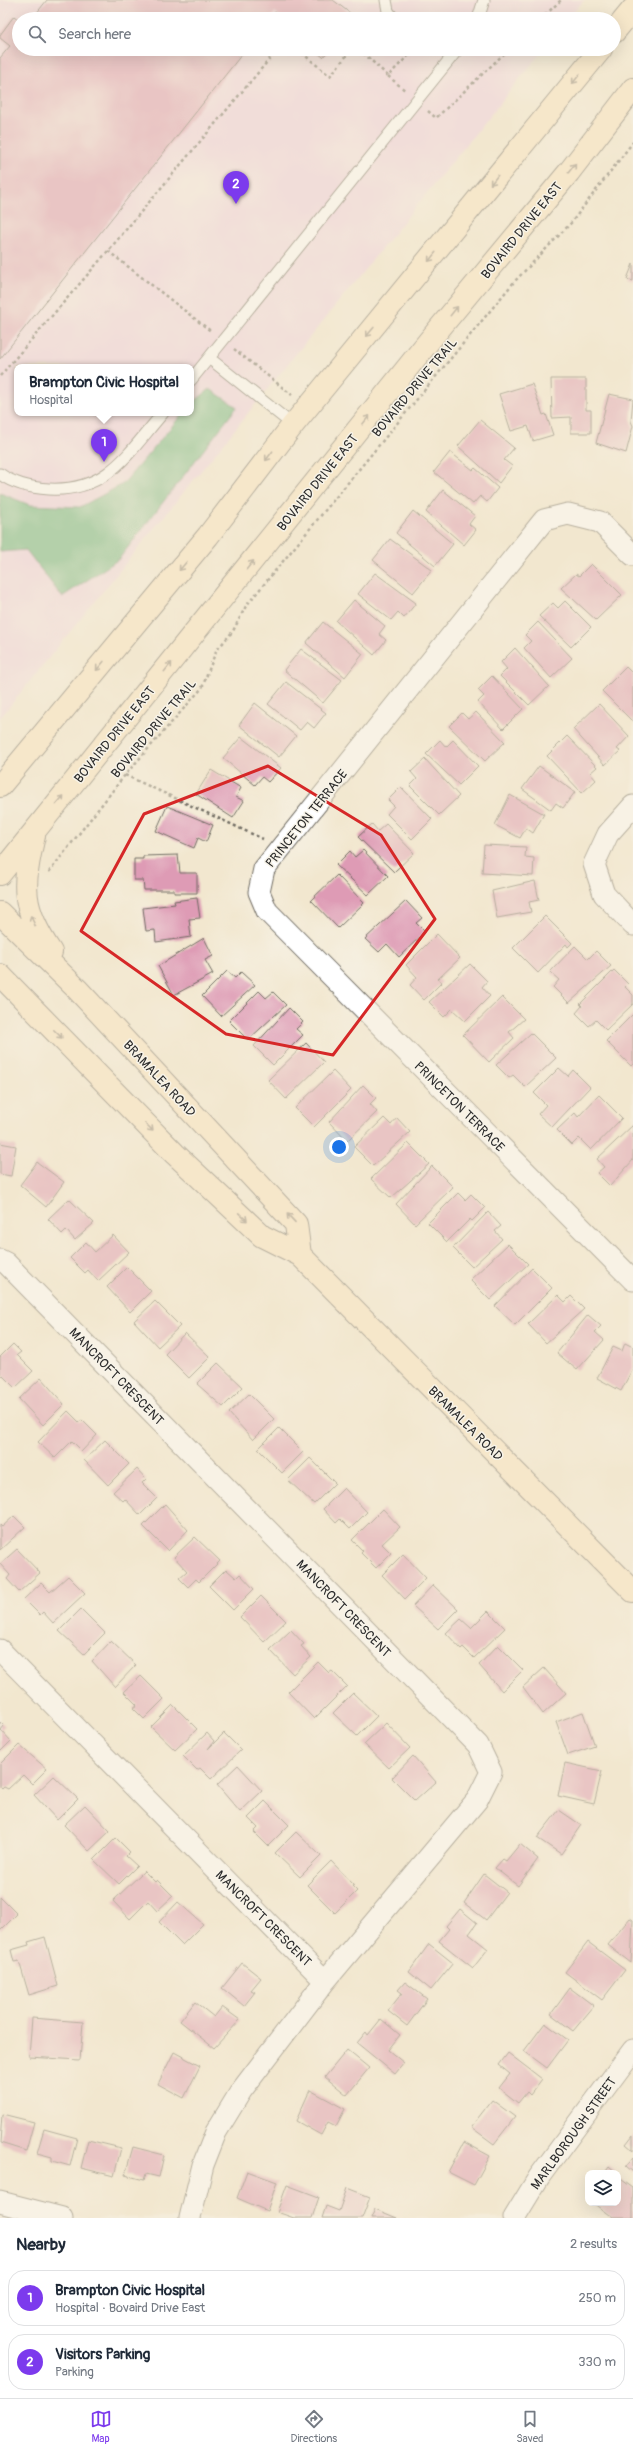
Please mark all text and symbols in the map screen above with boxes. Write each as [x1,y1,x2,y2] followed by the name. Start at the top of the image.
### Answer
[12,12,621,56] search box
[26,23,48,45] icon: search
[58,25,131,44] text: Search here
[572,74,581,85] one-way arrow
[568,162,576,173] one-way arrow
[223,171,249,204] pin: 2
[490,175,499,186] one-way arrow
[478,179,566,282] street label: BOVAIRD DRIVE EAST
[428,251,437,262] one-way arrow
[450,306,458,317] one-way arrow
[366,326,375,337] one-way arrow
[369,335,461,440] street label: BOVAIRD DRIVE TRAIL
[14,364,194,416] popup
[29,373,179,392] text: Brampton Civic Hospital
[29,392,73,408] text: Hospital
[362,415,370,426] one-way arrow
[91,429,117,462] pin: 1
[274,431,362,534] street label: BOVAIRD DRIVE EAST
[265,451,273,462] one-way arrow
[245,560,254,571] one-way arrow
[179,561,188,572] one-way arrow
[96,661,105,672] one-way arrow
[164,661,173,672] one-way arrow
[108,676,200,781] street label: BOVAIRD DRIVE TRAIL
[71,683,159,786] street label: BOVAIRD DRIVE EAST
[262,766,351,871] street label: PRINCETON TERRACE
[55,795,64,806] one-way arrow
[29,916,36,928] one-way arrow
[53,1029,63,1039] one-way arrow
[120,1037,199,1120] street label: BRAMALEA ROAD
[411,1058,508,1155] street label: PRINCETON TERRACE
[144,1122,154,1132] one-way arrow
[329,1137,349,1157] your location
[238,1212,248,1222] one-way arrow
[286,1213,295,1223] one-way arrow
[66,1325,167,1429] street label: MANCROFT CRESCENT
[425,1383,506,1464] street label: BRAMALEA ROAD
[293,1557,394,1661] street label: MANCROFT CRESCENT
[212,1867,315,1970] street label: MANCROFT CRESCENT
[528,2074,620,2193] street label: MARLBOROUGH STREET
[585,2170,621,2206] map controls
[585,2170,621,2206] button: layers
[16,2234,65,2255] text: Nearby
[570,2236,617,2252] text: 2 results
[55,2281,205,2300] text: Brampton Civic Hospital
[27,2290,33,2306] text: 1
[578,2290,616,2306] text: 250 m
[55,2300,205,2316] text: Hospital · Bovaird Drive East
[55,2345,150,2364] text: Visitors Parking
[26,2354,34,2370] text: 2
[578,2354,616,2370] text: 330 m
[55,2364,94,2380] text: Parking
[90,2408,112,2445] tab: Map
[291,2408,337,2445] tab: Directions
[516,2408,543,2445] tab: Saved

